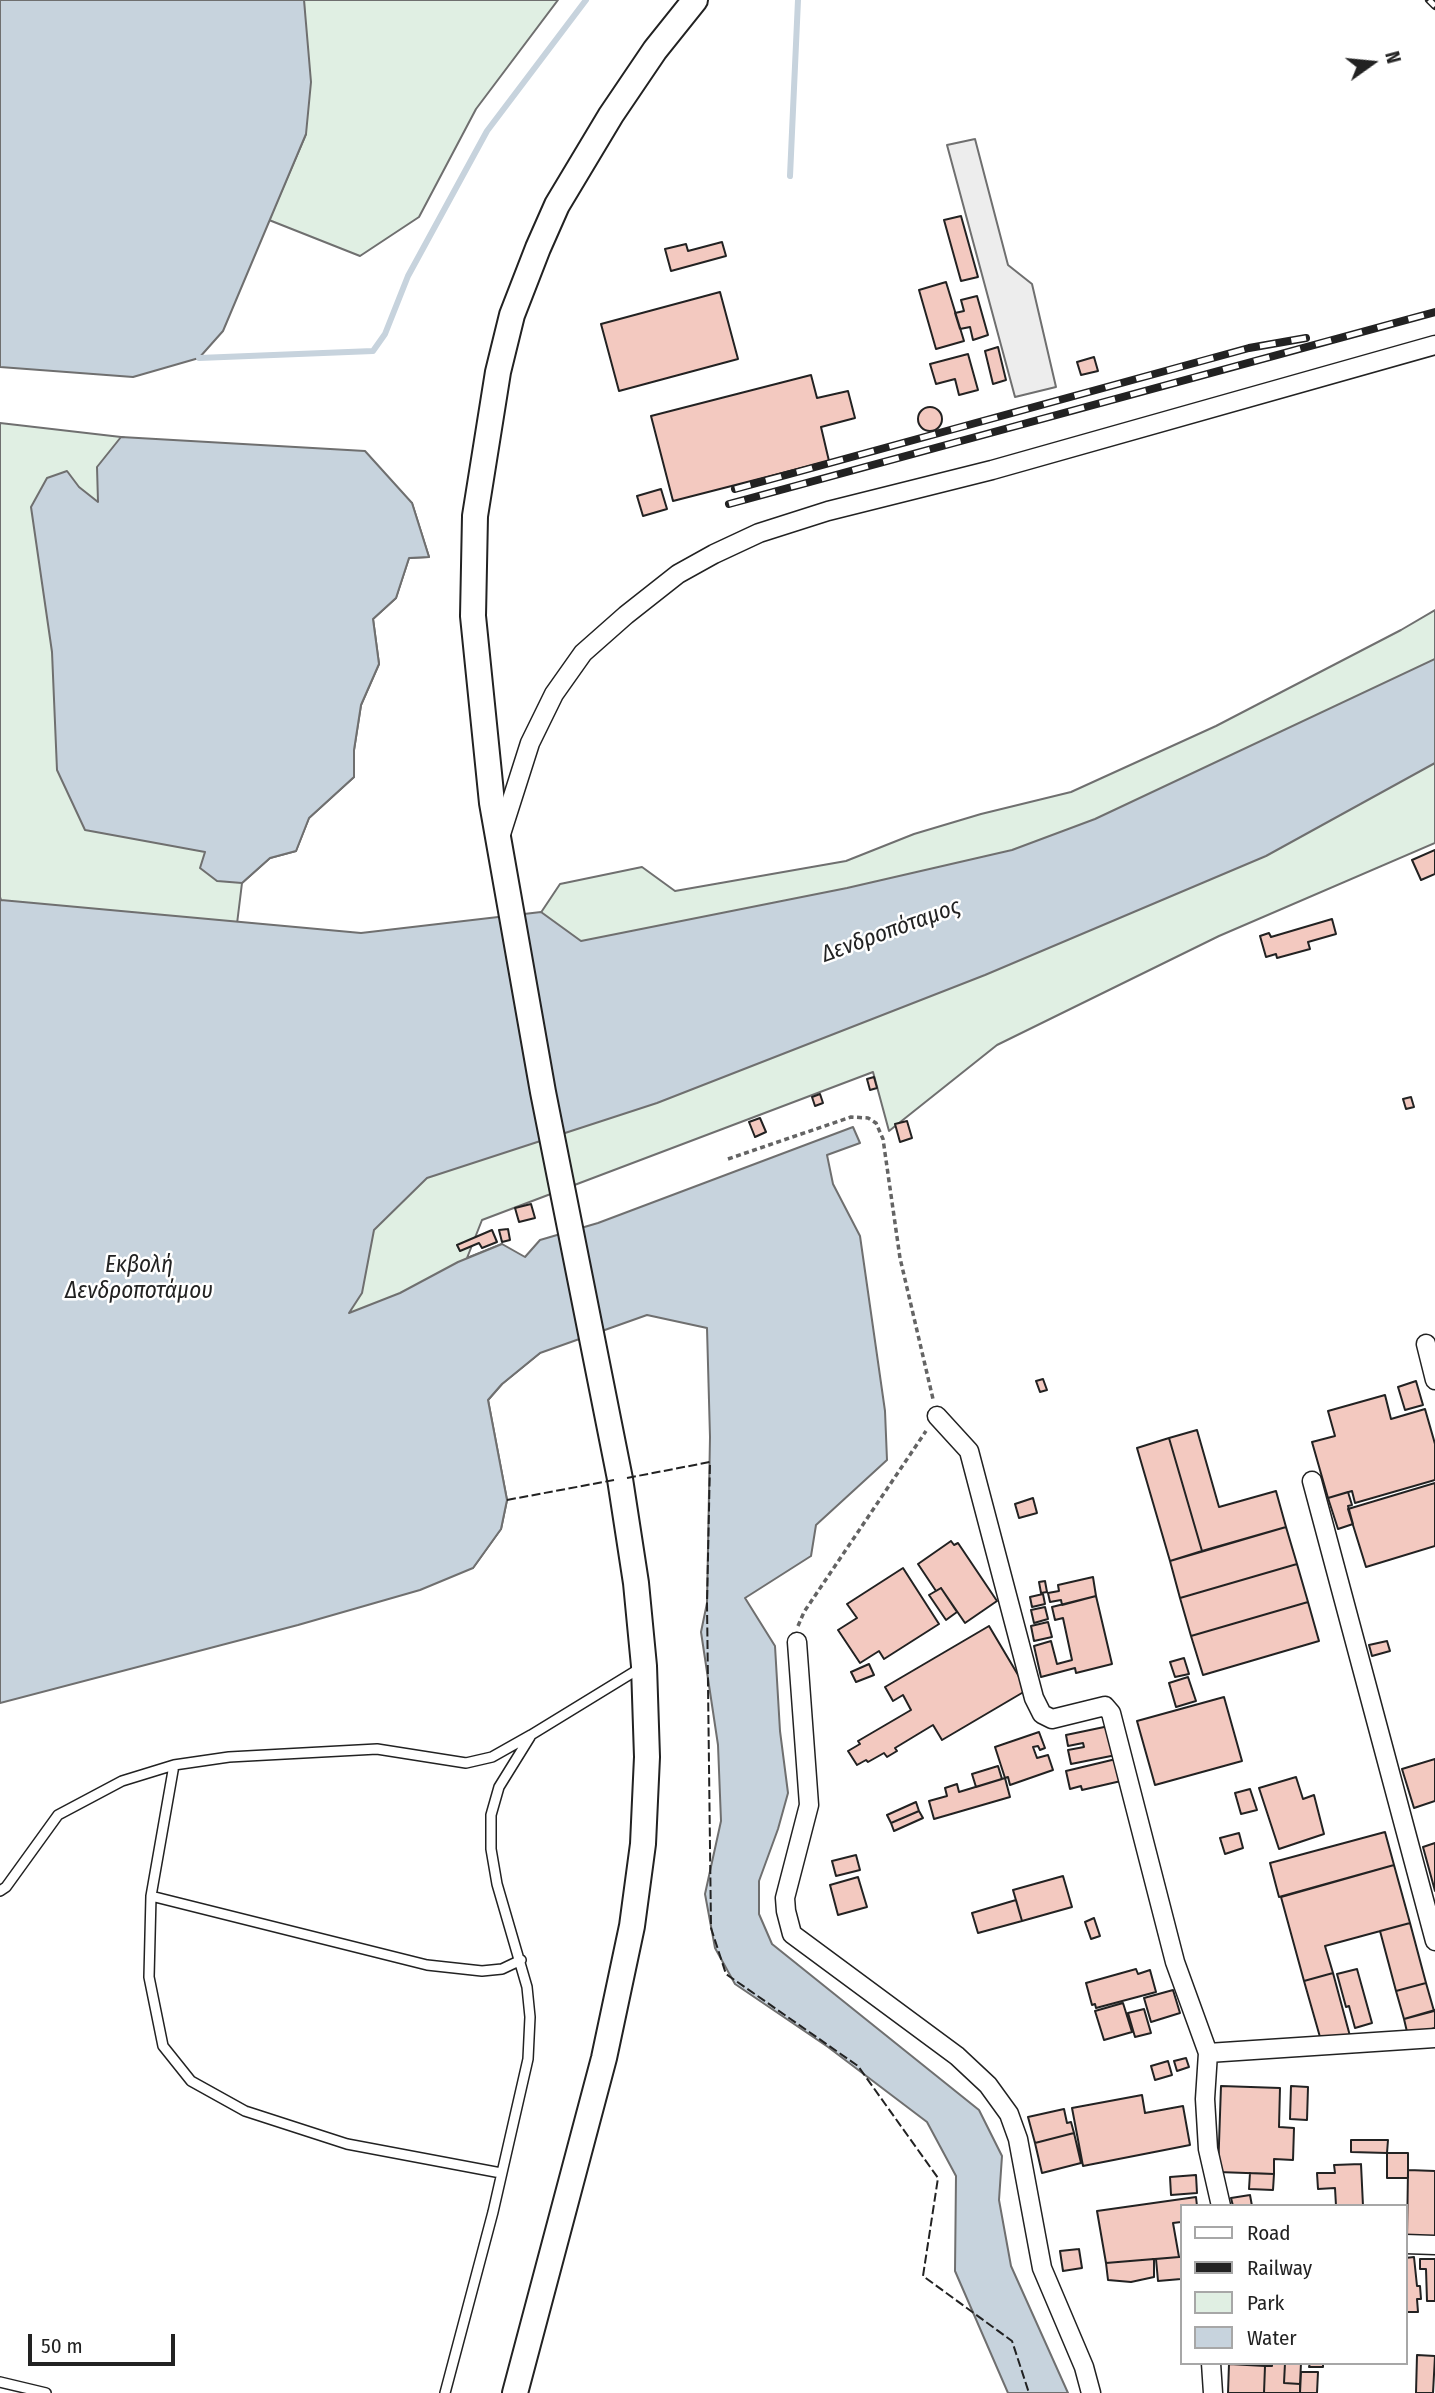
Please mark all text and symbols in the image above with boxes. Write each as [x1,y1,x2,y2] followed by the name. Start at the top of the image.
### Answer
[1337,28,1407,98] north arrow
[1380,49,1405,66] text: N
[818,893,964,969] water label: Δενδροπόταμος
[65,1252,213,1306] water label: Εκβολή Δενδροποτάμου
[1180,2204,1407,2365] legend
[1247,2220,1291,2246] text: Road
[1247,2255,1312,2281] text: Railway
[1247,2290,1284,2316] text: Park
[32,2320,178,2364] scale bar
[1247,2325,1297,2351] text: Water
[41,2333,83,2359] text: 50 m

